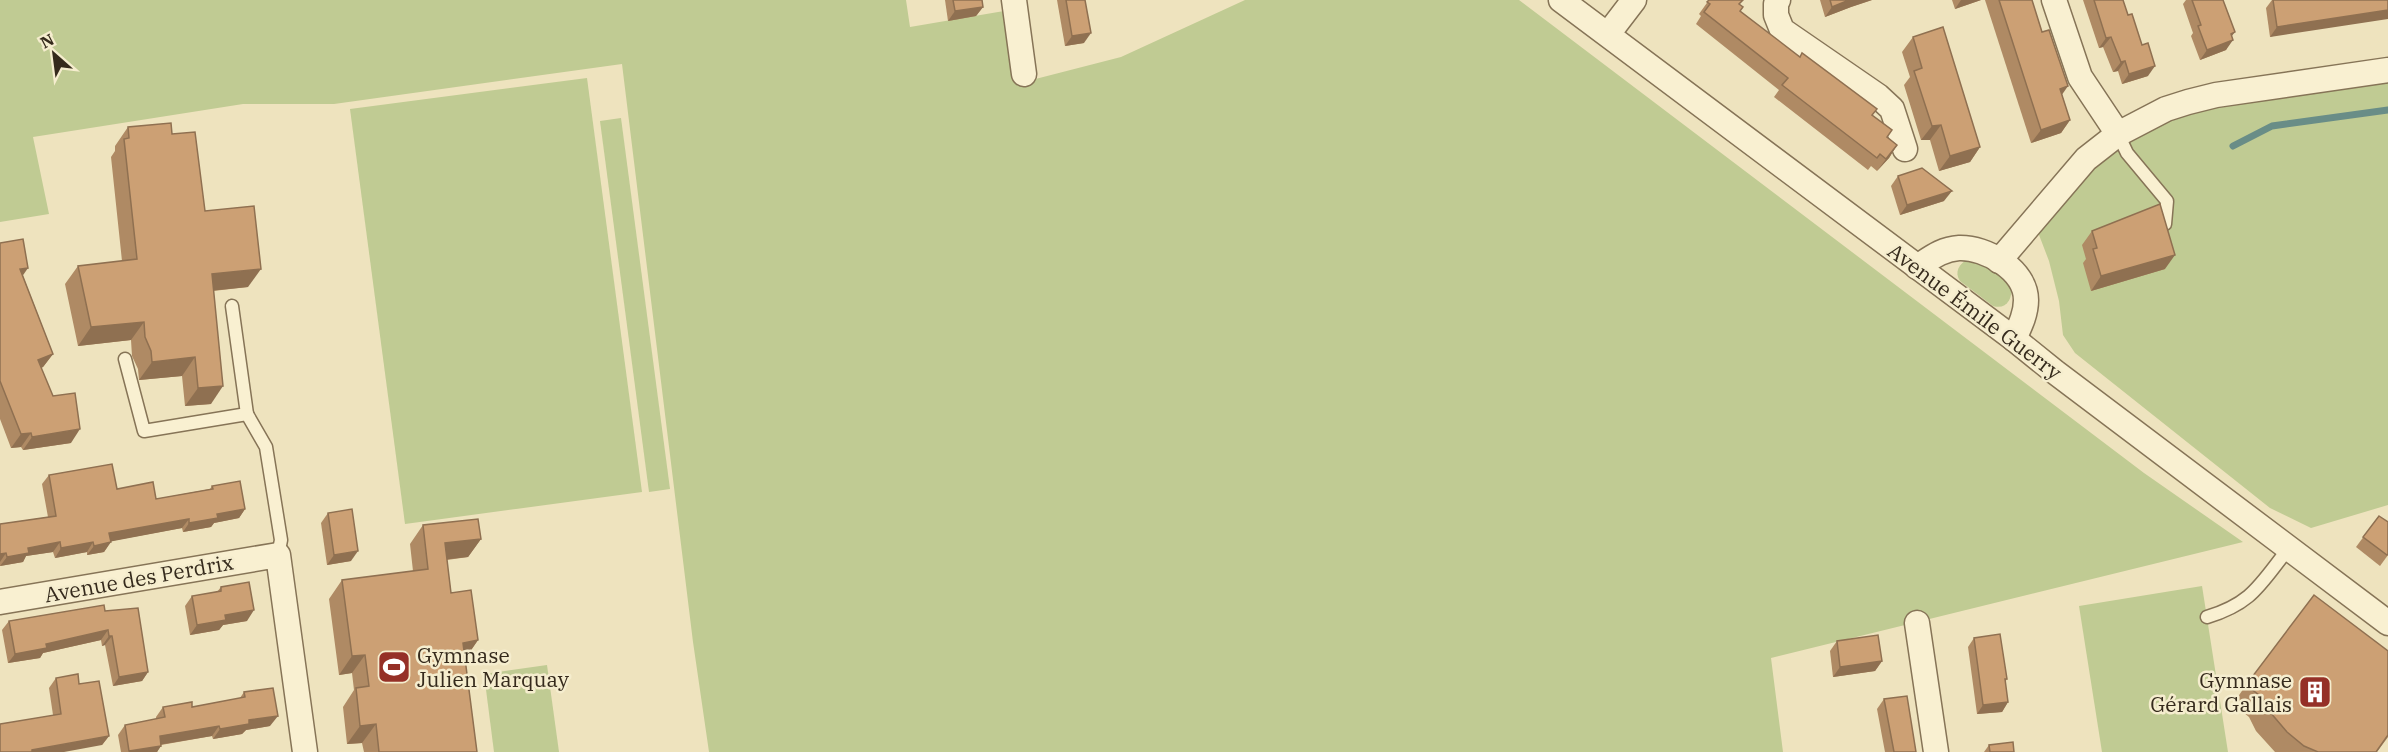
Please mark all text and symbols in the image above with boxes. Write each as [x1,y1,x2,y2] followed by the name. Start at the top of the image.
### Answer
[24,24,84,84] north arrow
[37,29,57,53] text: N
[1882,236,2068,386] street label: Avenue Émile Guerry
[42,548,236,608] street label: Avenue des Perdrix
[417,641,570,693] place label: Gymnase Julien Marquay
[376,649,412,685] sports icon: Gymnase Julien Marquay
[2150,666,2292,718] place label: Gymnase Gérard Gallais
[2297,674,2333,710] building icon: Gymnase Gérard Gallais

